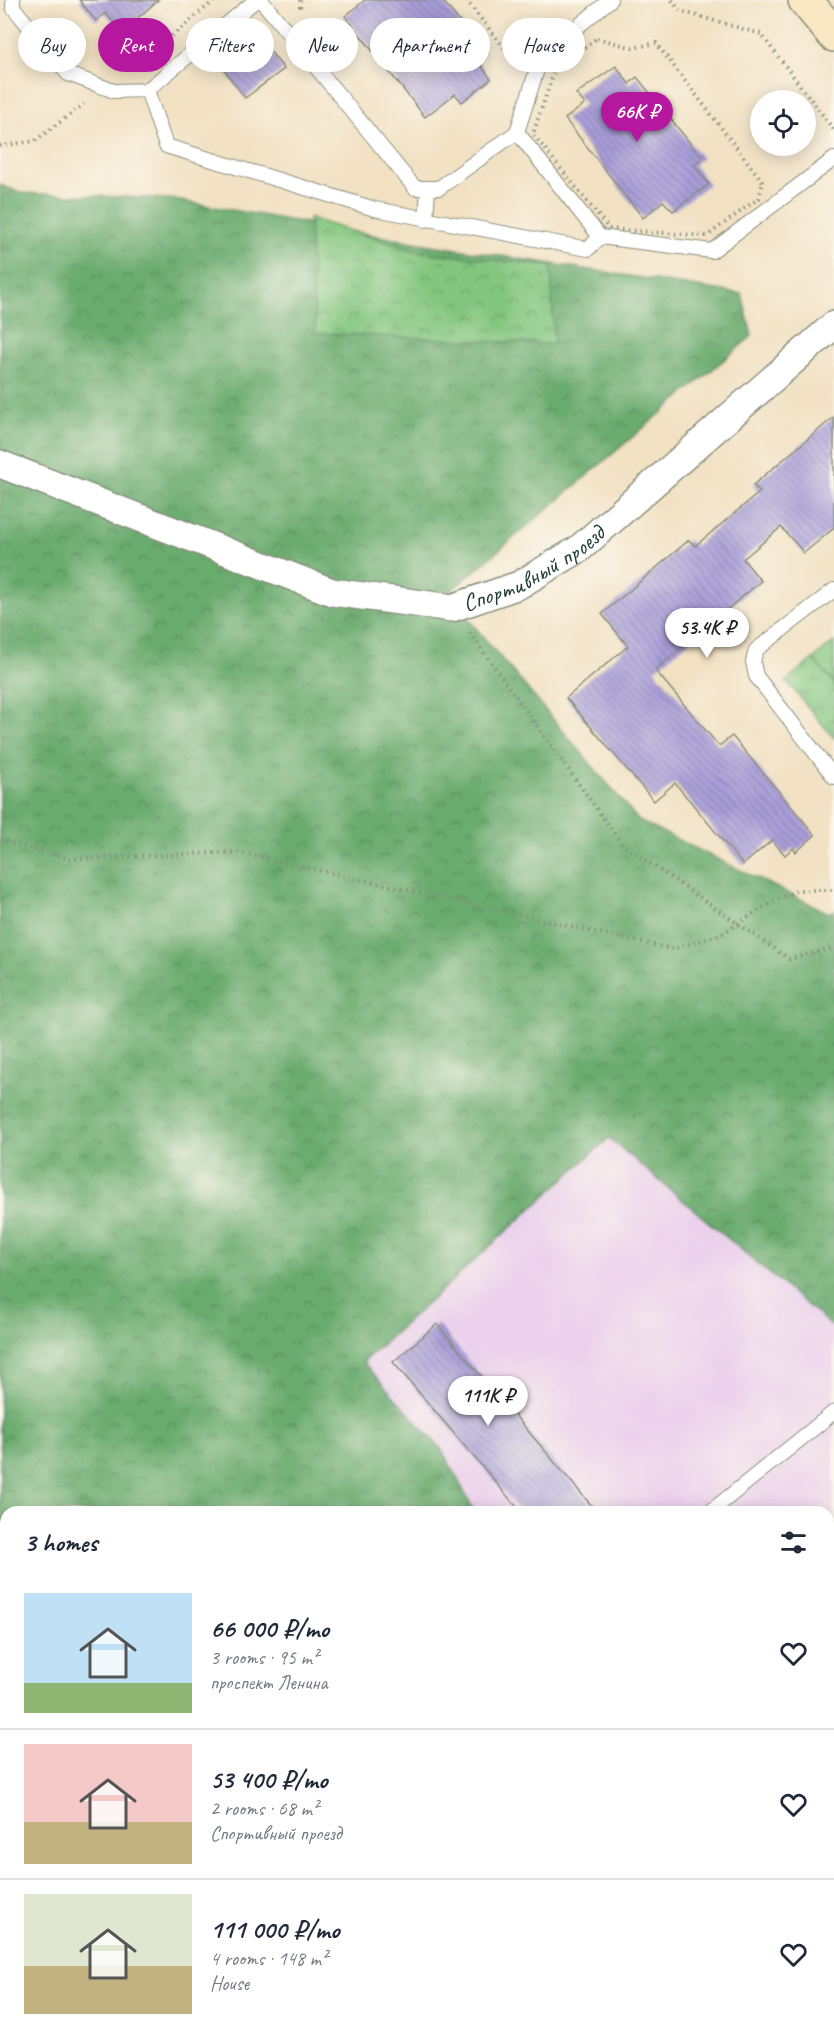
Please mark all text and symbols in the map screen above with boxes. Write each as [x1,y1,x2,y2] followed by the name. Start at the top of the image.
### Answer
[18,18,86,72] chip: Buy
[98,18,174,72] chip: Rent
[186,18,274,72] chip: Filters
[286,18,358,72] chip: New
[370,18,490,72] chip: Apartment
[502,18,585,72] chip: House
[750,90,816,156] map controls
[750,90,816,156] button: locate
[595,92,679,143] pin: 66K ₽
[615,99,659,124] text: 66K ₽
[459,517,613,618] street label: Спортивный проезд
[652,608,762,659] pin: 53.4K ₽
[679,615,735,640] text: 53.4K ₽
[439,1376,537,1427] pin: 111K ₽
[462,1383,514,1408] text: 111K ₽
[24,1526,97,1559] text: 3 homes
[777,1526,810,1559] icon: filters
[210,1612,329,1645] text: 66 000 ₽/mo
[72,1617,144,1689] icon: home
[777,1637,810,1670] icon: heart
[210,1645,318,1670] text: 3 rooms · 95 m²
[210,1670,327,1695] text: проспект Ленина
[210,1763,327,1796] text: 53 400 ₽/mo
[72,1768,144,1840] icon: home
[777,1788,810,1821] icon: heart
[210,1796,318,1821] text: 2 rooms · 68 m²
[210,1821,341,1846] text: Спортивный проезд
[210,1913,340,1946] text: 111 000 ₽/mo
[72,1918,144,1990] icon: home
[777,1938,810,1971] icon: heart
[210,1946,327,1971] text: 4 rooms · 148 m²
[210,1971,249,1996] text: House

